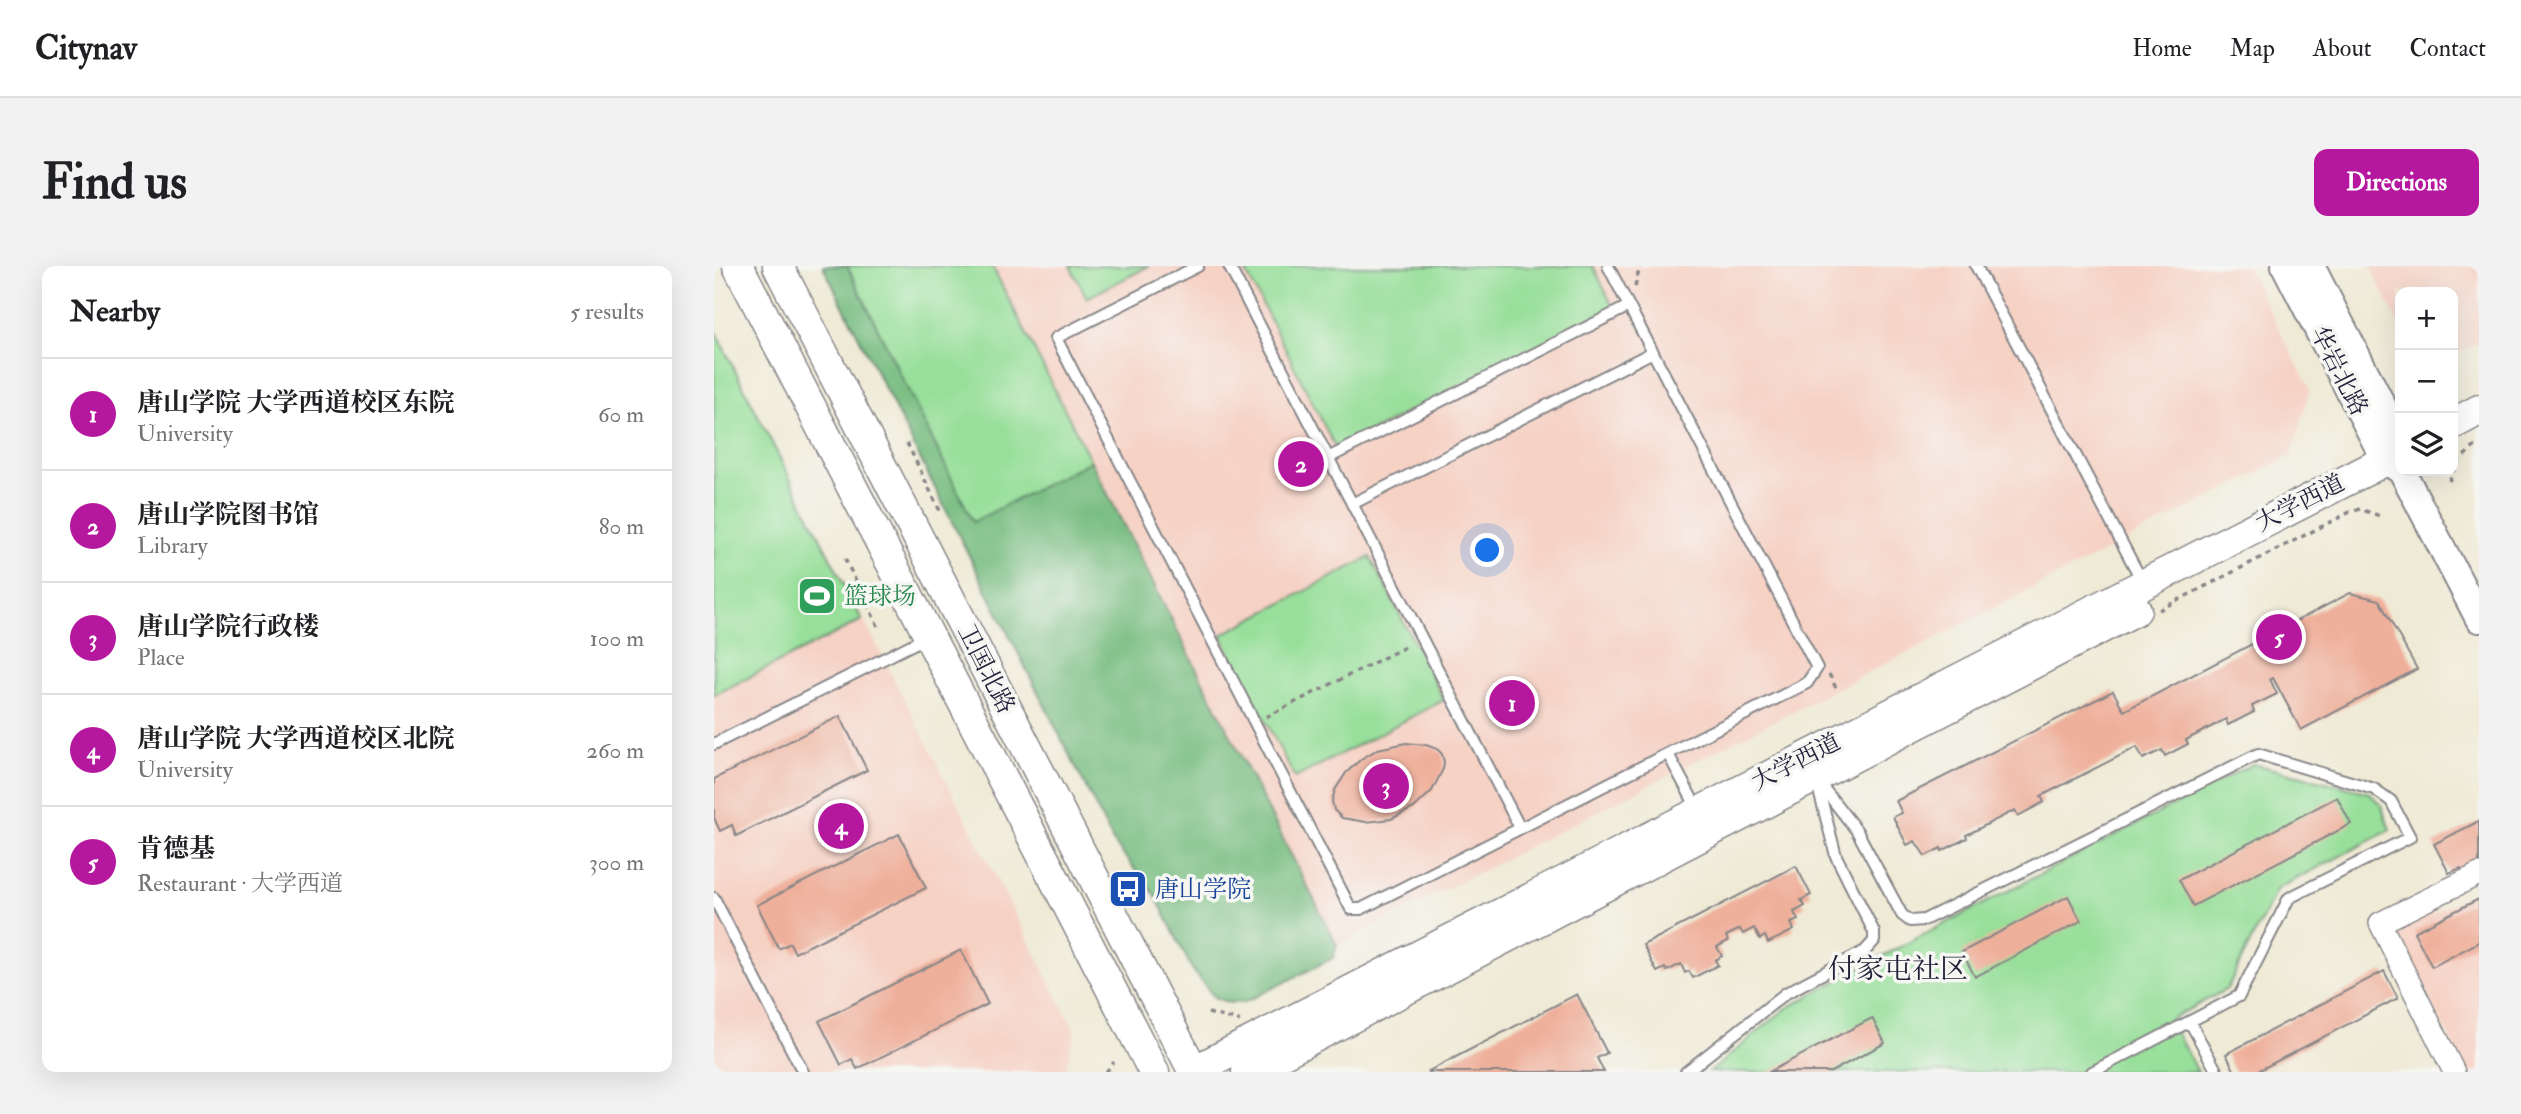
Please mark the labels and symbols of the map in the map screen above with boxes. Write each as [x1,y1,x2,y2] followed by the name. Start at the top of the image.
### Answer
[2303,321,2375,421] street label: 华岩北路
[1278,438,1324,490] pin: 2
[2250,467,2350,539] street label: 大学西道
[1470,533,1504,567] your location
[796,575,838,617] sports icon: 篮球场
[844,581,916,612] place label: 篮球场
[2256,611,2302,663] pin: 5
[950,619,1022,719] street label: 卫国北路
[1489,677,1535,729] pin: 1
[1746,726,1846,798] street label: 大学西道
[1363,760,1409,812] pin: 3
[818,800,864,852] pin: 4
[1107,868,1149,910] bus stop icon: 唐山学院
[1155,874,1251,905] place label: 唐山学院
[1828,952,1968,987] district label: 付家屯社区

